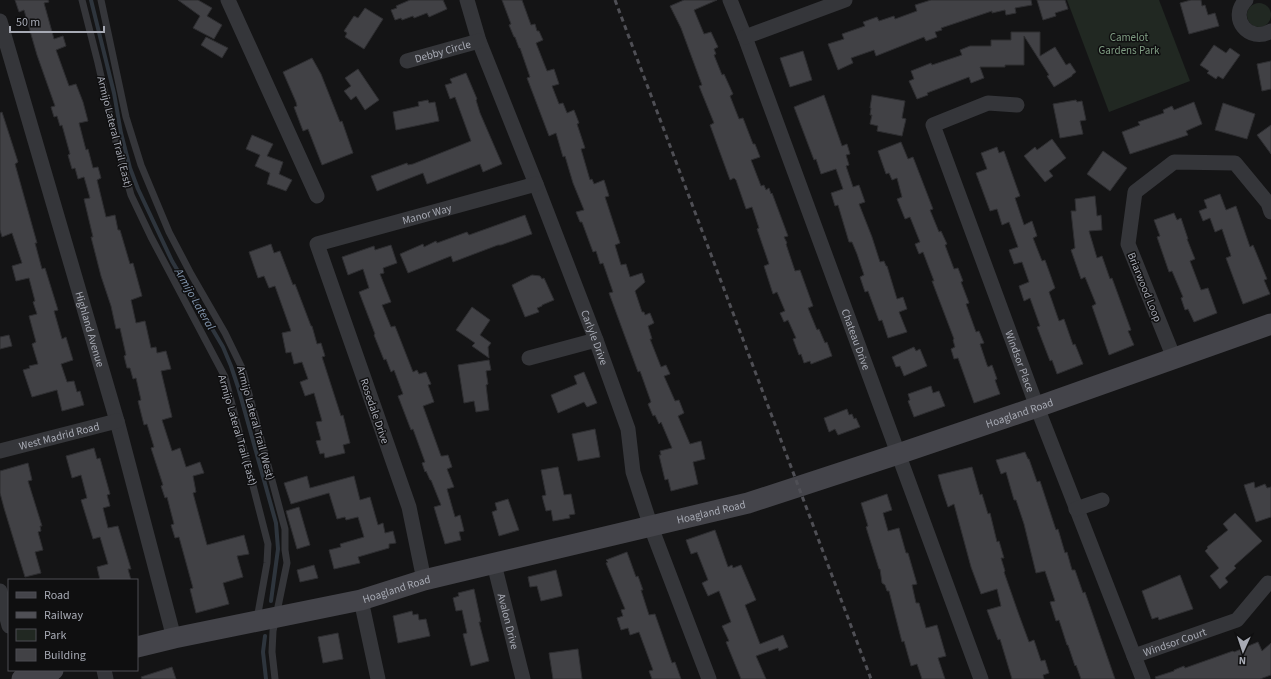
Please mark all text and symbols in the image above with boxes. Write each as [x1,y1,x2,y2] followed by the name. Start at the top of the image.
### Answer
[10,8,104,34] scale bar
[16,14,40,31] text: 50 m
[1099,30,1160,58] park label: Camelot Gardens Park
[413,36,473,67] street label: Debby Circle
[93,75,136,190] street label: Armijo Lateral Trail (East)
[400,200,453,228] street label: Manor Way
[1124,250,1165,324] street label: Briarwood Loop
[170,264,219,333] water label: Armijo Lateral
[71,290,108,369] street label: Highland Avenue
[838,307,874,373] street label: Chateau Drive
[577,308,612,368] street label: Carlyle Drive
[1001,328,1038,395] street label: Windsor Place
[233,364,278,482] street label: Armijo Lateral Trail (West)
[215,373,261,487] street label: Armijo Lateral Trail (East)
[356,377,393,446] street label: Rosedale Drive
[984,395,1055,432] street label: Hoagland Road
[17,419,101,454] street label: West Madrid Road
[675,497,747,528] street label: Hoagland Road
[361,572,432,607] street label: Hoagland Road
[8,579,138,671] legend
[44,587,70,604] text: Road
[494,592,522,651] street label: Avalon Drive
[44,607,83,624] text: Railway
[1141,624,1209,660] street label: Windsor Court
[44,627,66,644] text: Park
[1223,631,1263,671] north arrow
[44,647,86,664] text: Building
[1238,653,1247,668] text: N

